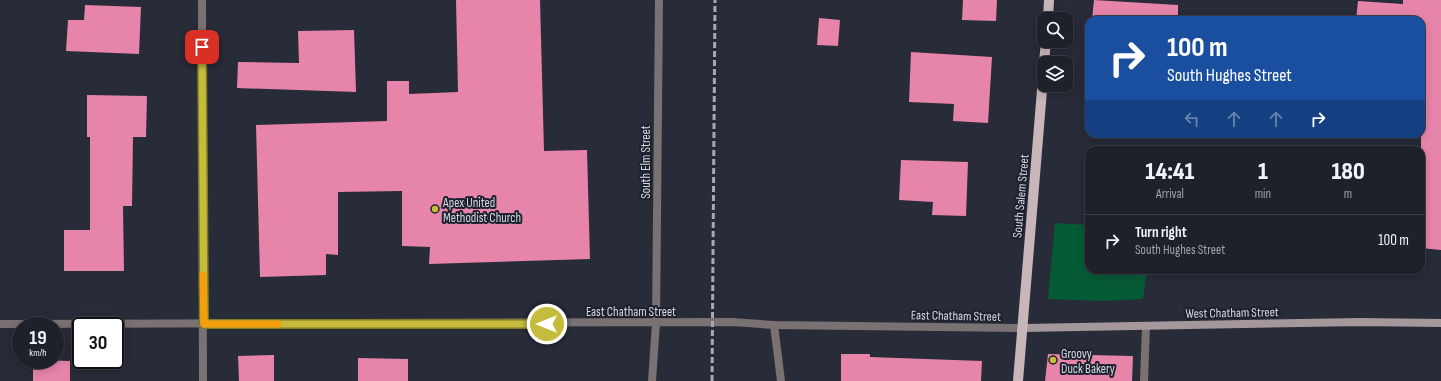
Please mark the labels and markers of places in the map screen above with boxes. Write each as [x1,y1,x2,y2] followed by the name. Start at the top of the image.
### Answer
[185,30,219,64] pin
[442,195,521,226] place label: Apex United Methodist Church
[430,204,440,214] marker: Apex United Methodist Church
[1061,346,1115,377] place label: Groovy Duck Bakery
[1048,355,1058,365] marker: Groovy Duck Bakery

